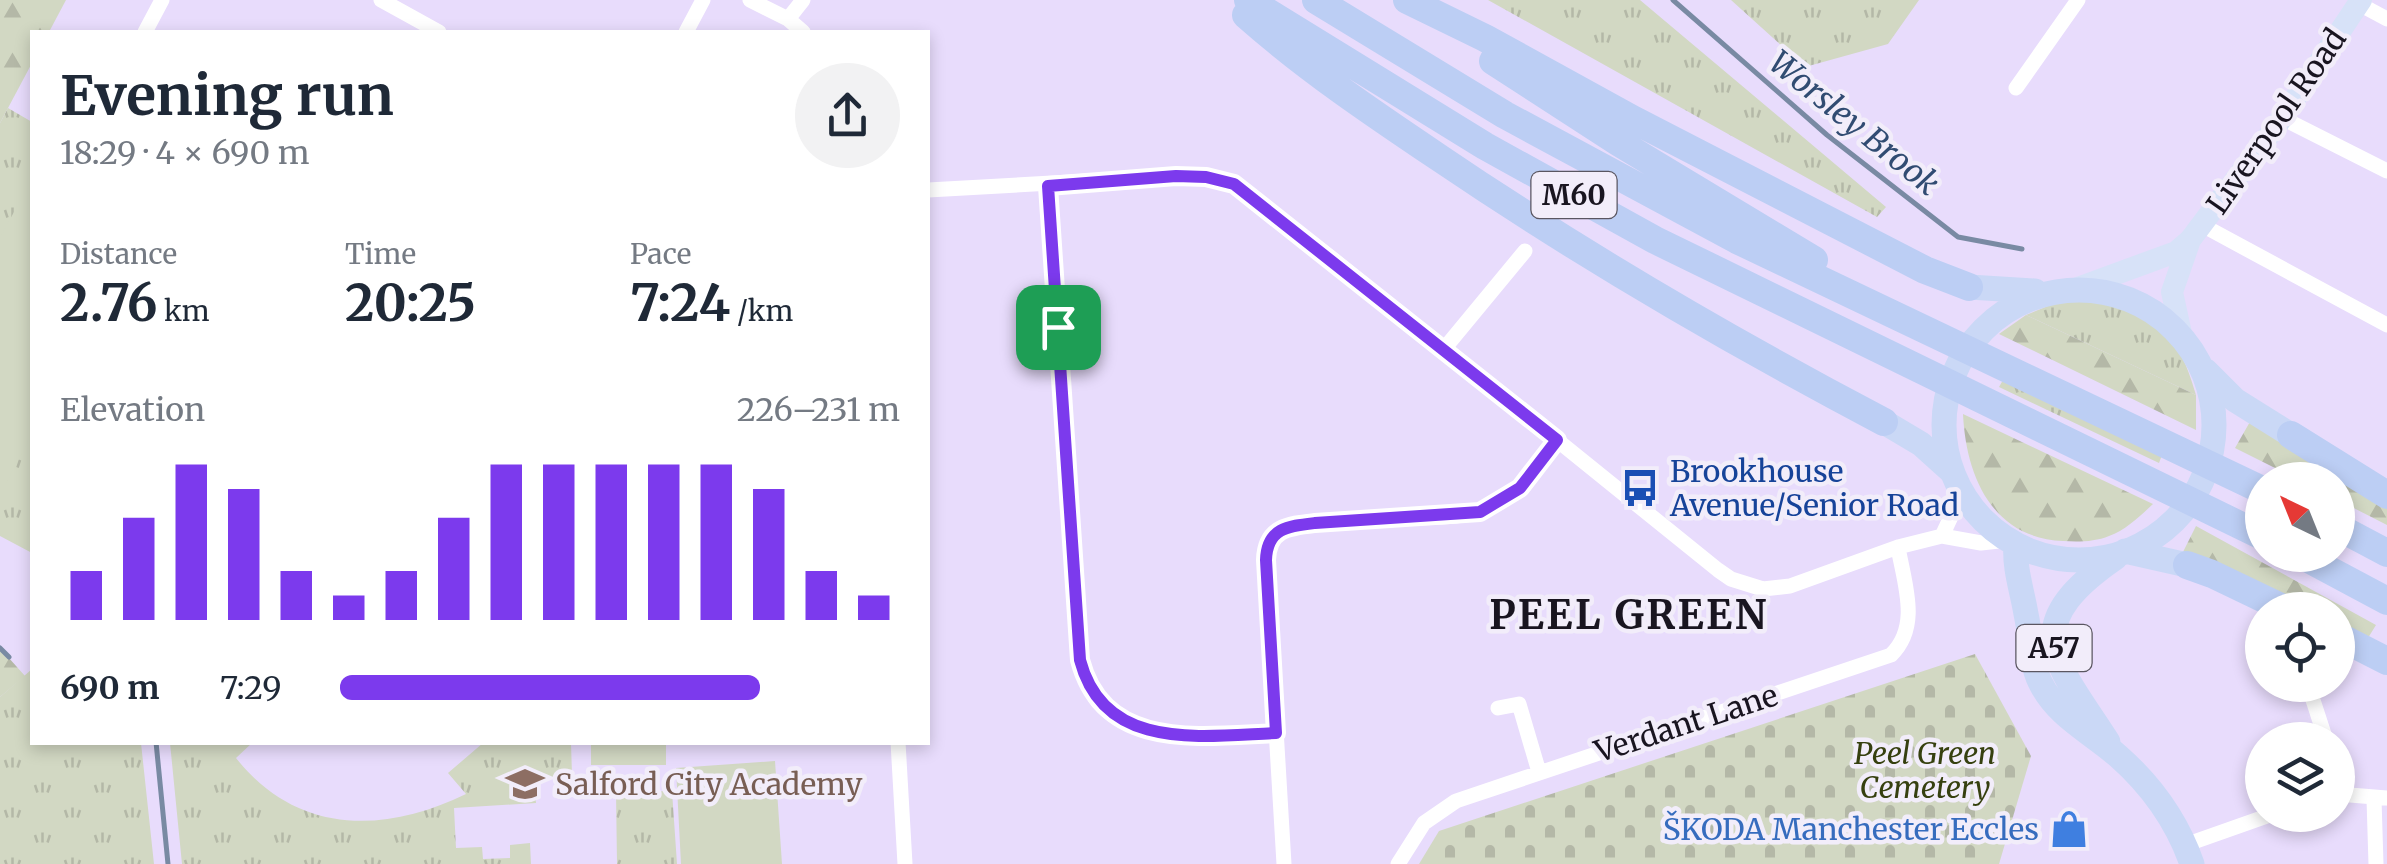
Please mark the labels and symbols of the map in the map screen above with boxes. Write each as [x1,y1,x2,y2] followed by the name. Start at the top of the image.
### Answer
[2198,21,2354,221] street label: Liverpool Road
[1761,42,1948,204] water label: Worsley Brook
[1532,172,1616,218] road number: M60
[1016,285,1101,370] pin
[1669,452,1959,524] place label: Brookhouse Avenue/Senior Road
[2245,462,2355,572] north arrow
[1619,467,1661,509] bus stop icon: Brookhouse Avenue/Senior Road
[1489,590,1769,640] district label: PEEL GREEN
[2016,625,2092,671] road number: A57
[1589,676,1782,771] street label: Verdant Lane
[1854,734,1996,806] park label: Peel Green Cemetery
[504,763,546,805] school or university icon: Salford City Academy
[555,765,863,803] place label: Salford City Academy
[2048,808,2090,850] shop icon: ŠKODA Manchester Eccles
[1663,810,2039,848] place label: ŠKODA Manchester Eccles

